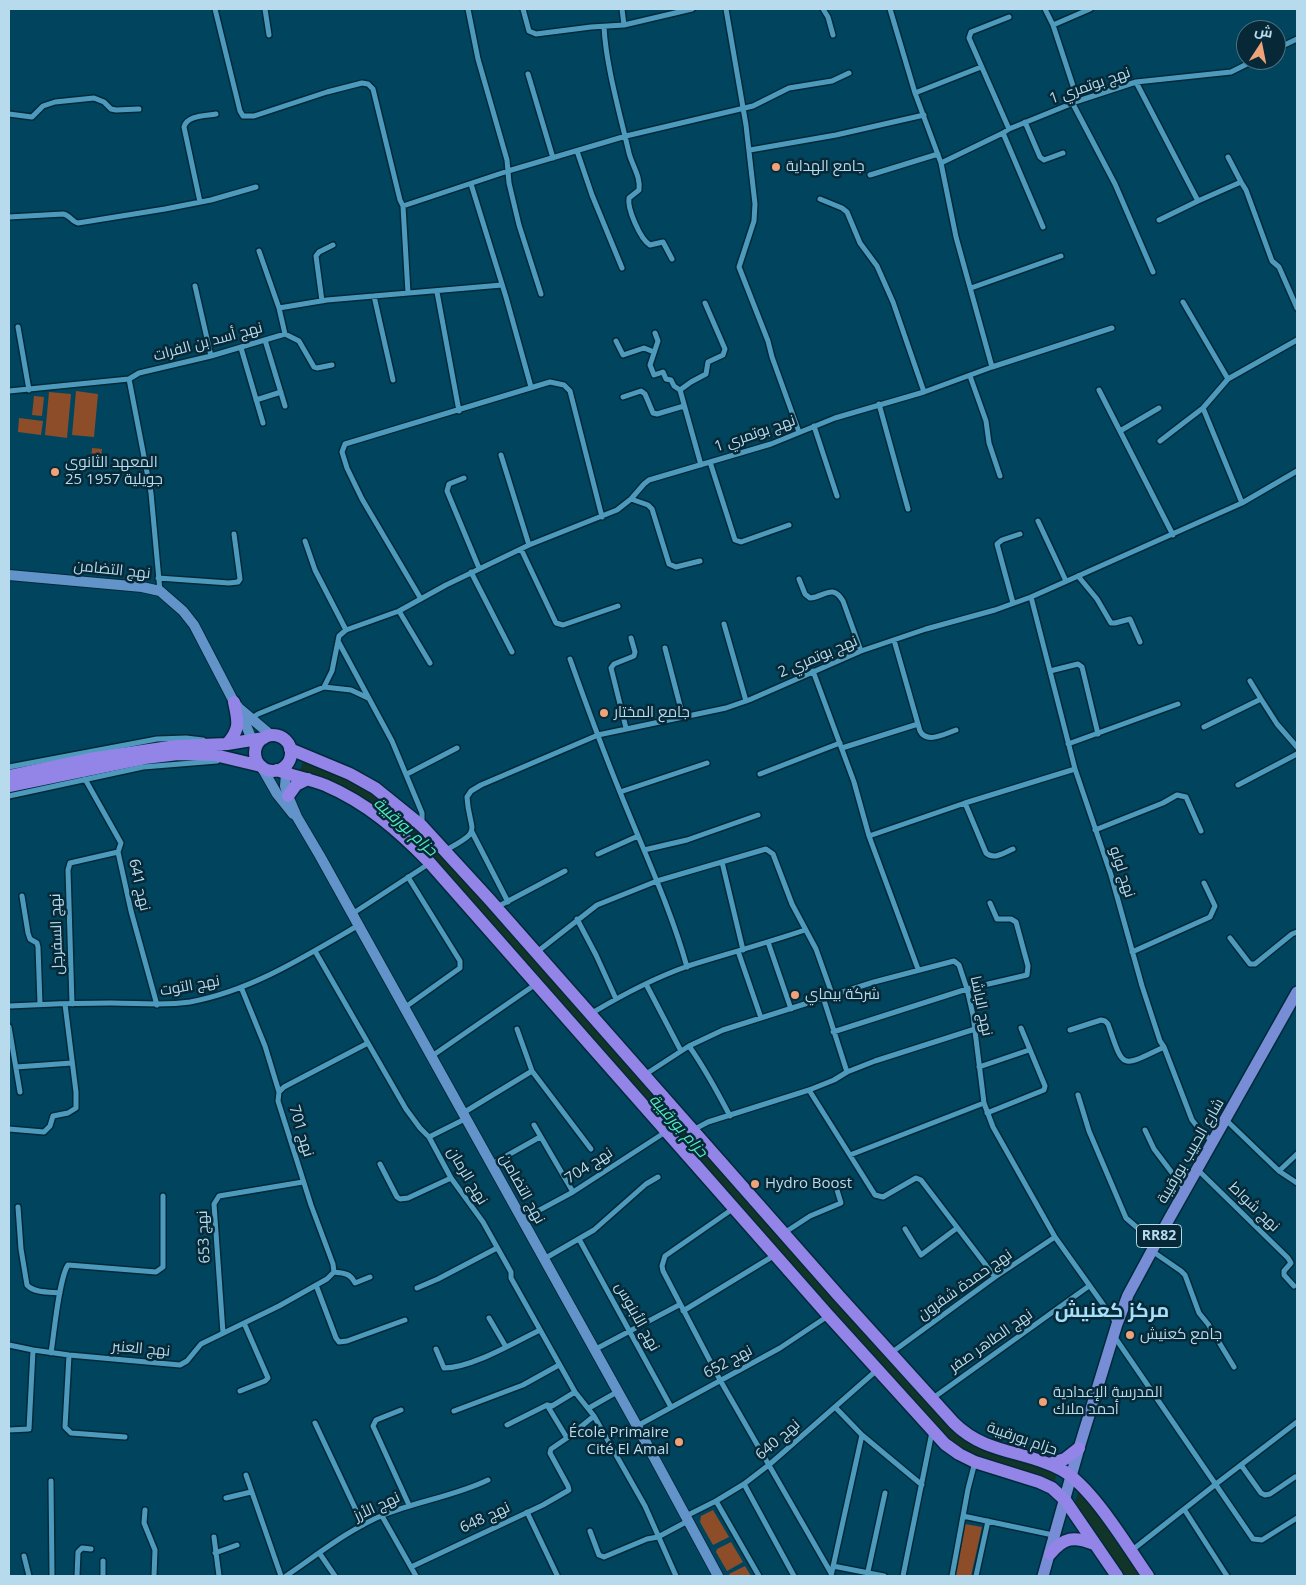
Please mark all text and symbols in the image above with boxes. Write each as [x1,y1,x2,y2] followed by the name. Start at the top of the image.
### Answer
[1236,20,1286,70] north arrow
[1253,20,1274,42] text: ش
[1047,64,1133,108] street label: نهج بوتمري 1
[786,158,865,176] place label: جامع الهداية
[770,161,782,173] marker: جامع الهداية
[152,319,264,365] street label: نهج أسد بن الفرات
[712,412,798,456] street label: نهج بوتمري 1
[65,454,163,489] place label: المعهد الثانوي 25 جويلية 1957
[49,466,61,478] marker: المعهد الثانوي 25 جويلية 1957
[73,557,151,583] street label: نهج التضامن
[776,632,860,682] street label: نهج بوتمري 2
[614,704,690,722] place label: جامع المختار
[598,707,610,719] marker: جامع المختار
[369,794,441,860] water label: حزام بورقيبة
[1105,844,1139,900] street label: نهج لولو
[124,857,154,913] street label: نهج 641
[47,893,67,975] street label: نهج السفرجل
[159,972,221,1000] street label: نهج التوت
[966,974,996,1038] street label: نهج الباشا
[805,986,880,1004] place label: شركة بيماي
[789,989,801,1001] marker: شركة بيماي
[645,1090,711,1162] water label: حزام بورقيبة
[1154,1095,1228,1207] street label: شارع الحبيب بورقيبة
[285,1103,317,1159] street label: نهج 701
[443,1144,491,1208] street label: نهج الرمان
[562,1144,616,1188] street label: نهج 704
[495,1151,549,1227] street label: نهج التضامن
[765,1175,852,1193] place label: Hydro Boost
[749,1178,761,1190] marker: Hydro Boost
[1225,1178,1283,1236] street label: نهج شواط
[194,1210,214,1264] street label: نهج 653
[1136,1224,1182,1248] road number: RR82
[914,1246,1016,1324] street label: نهج حمدة شقرون
[611,1279,663,1355] street label: نهج الأبنوس
[1055,1299,1169,1323] district label: مركز كعنيش
[946,1306,1036,1376] street label: نهج الطاهر صفر
[1140,1326,1222,1344] place label: جامع كعنيش
[1124,1329,1136,1341] marker: جامع كعنيش
[111,1337,171,1361] street label: نهج العنبر
[700,1342,756,1382] street label: نهج 652
[1053,1384,1163,1419] place label: المدرسة الإعدادية أحمد ملاك
[1037,1396,1049,1408] marker: المدرسة الإعدادية أحمد ملاك
[752,1416,804,1464] street label: نهج 640
[984,1419,1060,1459] street label: حزام بورقيبة
[569,1424,669,1459] place label: École Primaire Cité El Amal
[673,1436,685,1448] marker: École Primaire Cité El Amal
[351,1489,403,1525] street label: نهج الأرز
[457,1499,513,1537] street label: نهج 648

